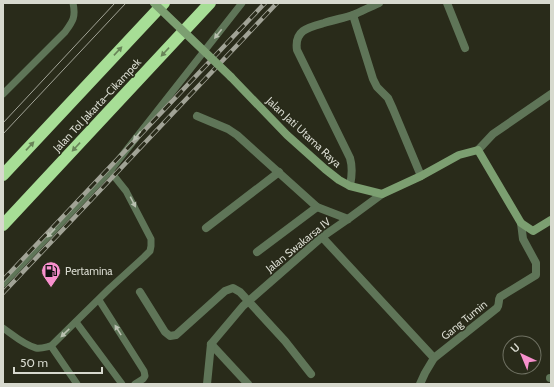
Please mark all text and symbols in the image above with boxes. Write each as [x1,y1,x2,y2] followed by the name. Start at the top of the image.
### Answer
[213,28,222,39] one-way arrow
[114,46,123,56] one-way arrow
[160,47,169,57] one-way arrow
[49,55,144,156] street label: Jalan Tol Jakarta–Cikampek
[263,93,345,171] street label: Jalan Jati Utama Raya
[133,130,142,141] one-way arrow
[25,141,34,151] one-way arrow
[71,142,81,152] one-way arrow
[129,197,136,208] one-way arrow
[262,214,333,276] street label: Jalan Swakarsa IV
[46,228,56,238] one-way arrow
[40,260,62,288] fuel station icon: Pertamina
[65,264,113,278] place label: Pertamina
[438,297,490,343] street label: Gang Tumin
[114,325,122,335] one-way arrow
[60,329,70,338] one-way arrow
[502,335,542,375] north arrow
[507,340,523,356] text: U
[14,349,102,375] scale bar
[20,355,48,370] text: 50 m

